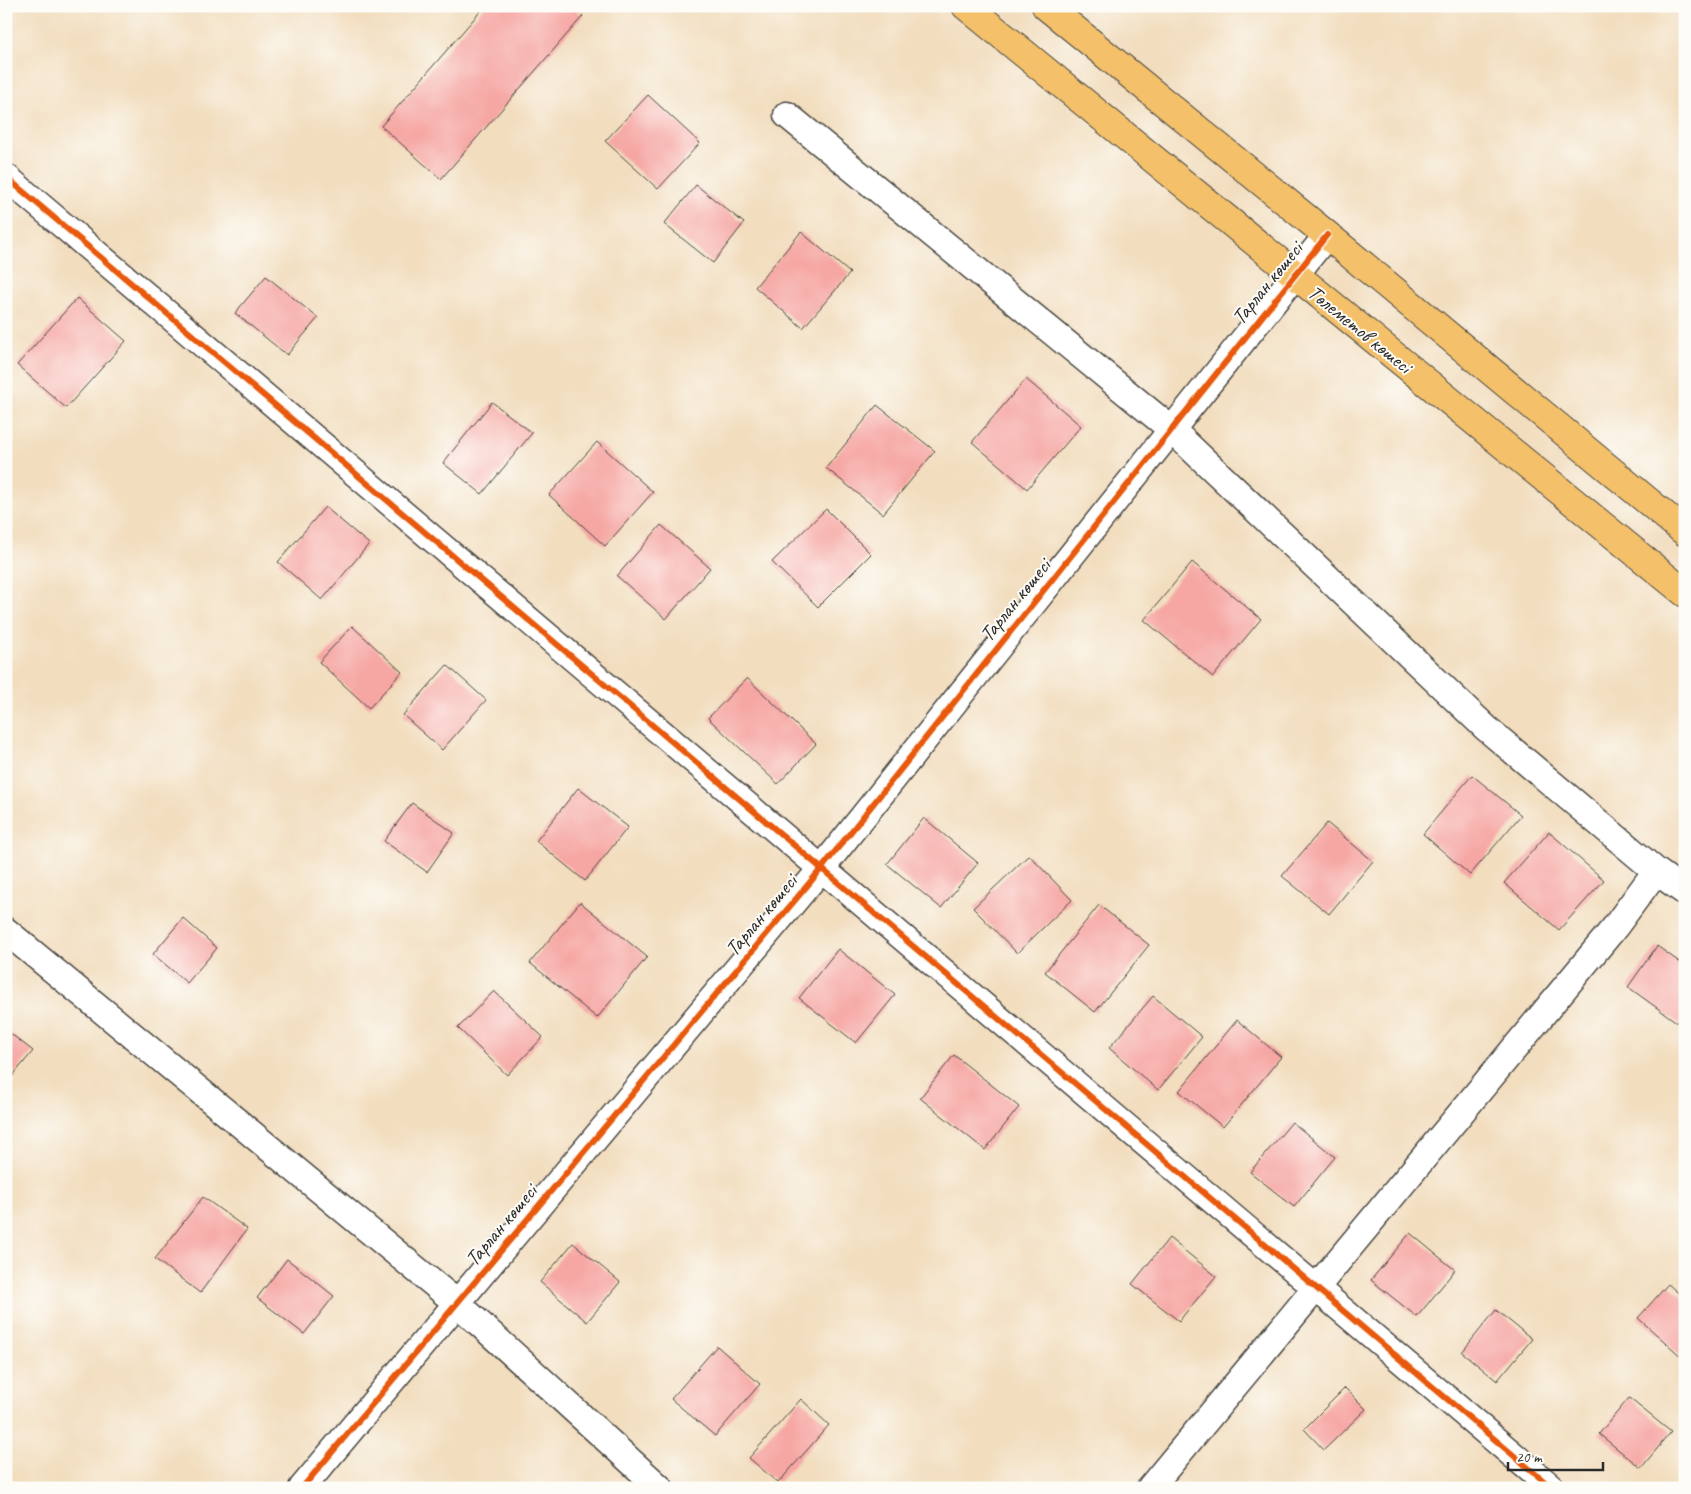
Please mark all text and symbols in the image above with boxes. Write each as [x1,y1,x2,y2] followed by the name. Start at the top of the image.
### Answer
[1226,234,1310,330] street label: Тарлан көшесі
[1303,279,1420,381] street label: Төлеметов көшесі
[974,551,1058,647] street label: Тарлан көшесі
[719,866,805,961] street label: Тарлан көшесі
[459,1176,545,1271] street label: Тарлан көшесі
[1508,1439,1604,1471] scale bar
[1516,1448,1543,1467] text: 20 m

